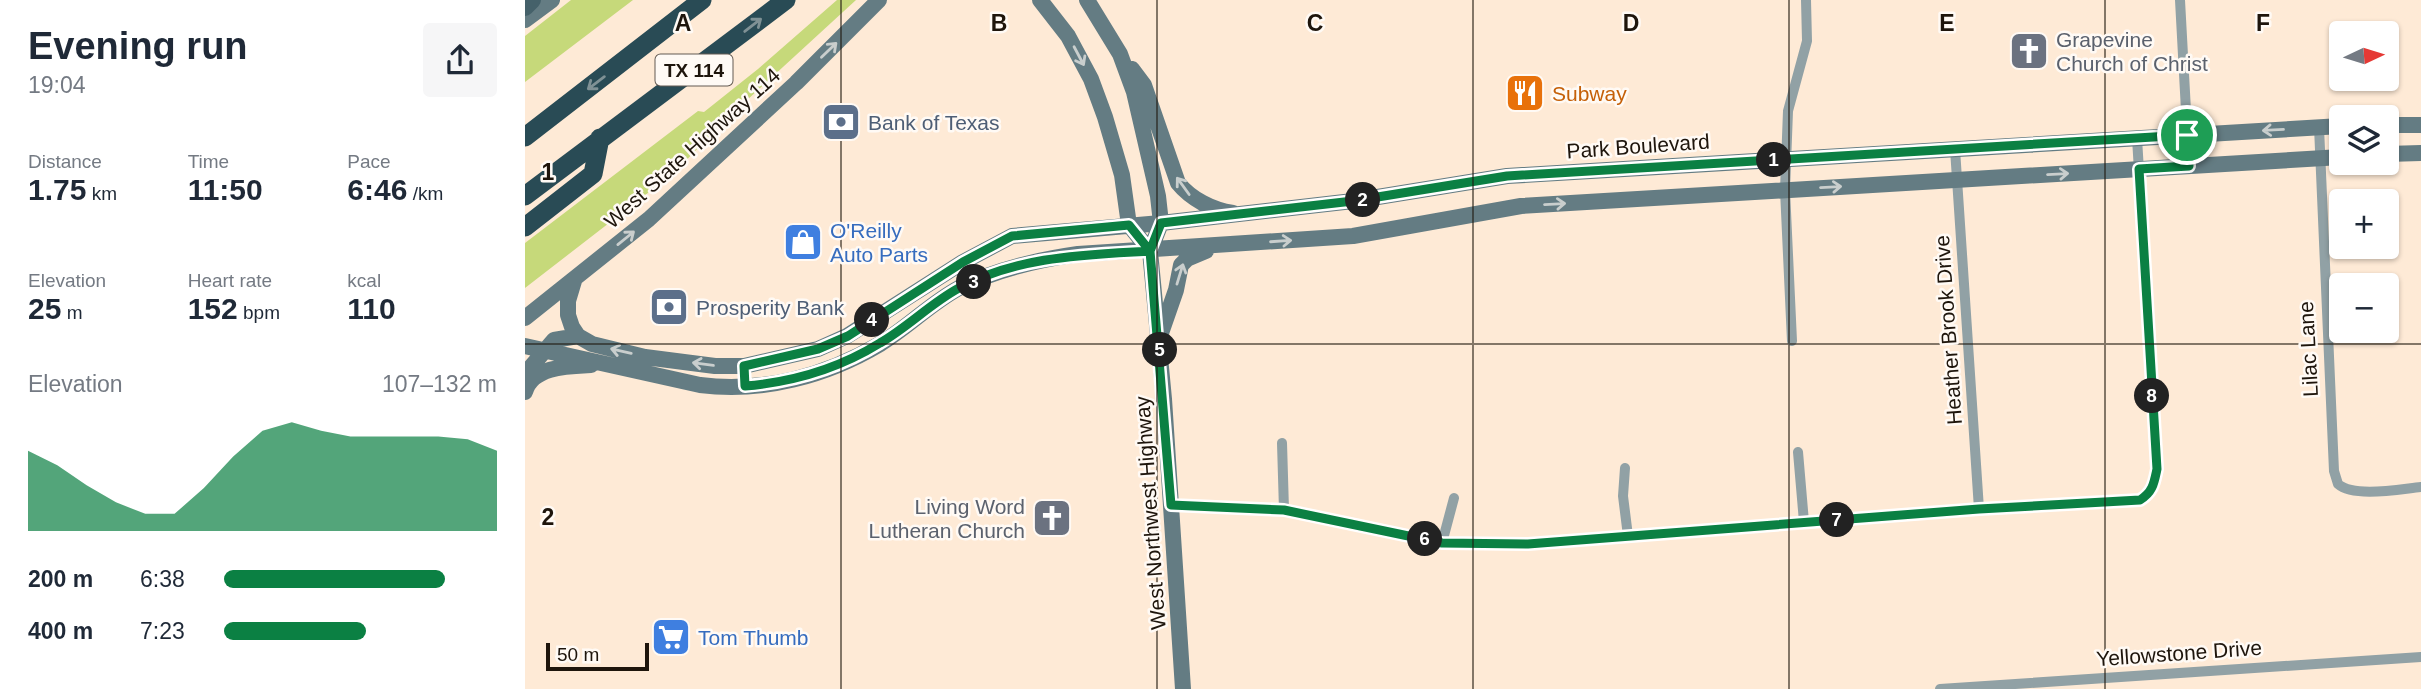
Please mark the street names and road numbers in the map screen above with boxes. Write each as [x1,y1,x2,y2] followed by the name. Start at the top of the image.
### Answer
[655,54,733,86] road number: TX 114
[600,63,785,233] street label: West State Highway 114
[1566,130,1710,162] street label: Park Boulevard
[1930,234,1966,426] street label: Heather Brook Drive
[2294,301,2322,397] street label: Lilac Lane
[1130,395,1170,631] street label: West Northwest Highway
[2095,636,2263,670] street label: Yellowstone Drive

